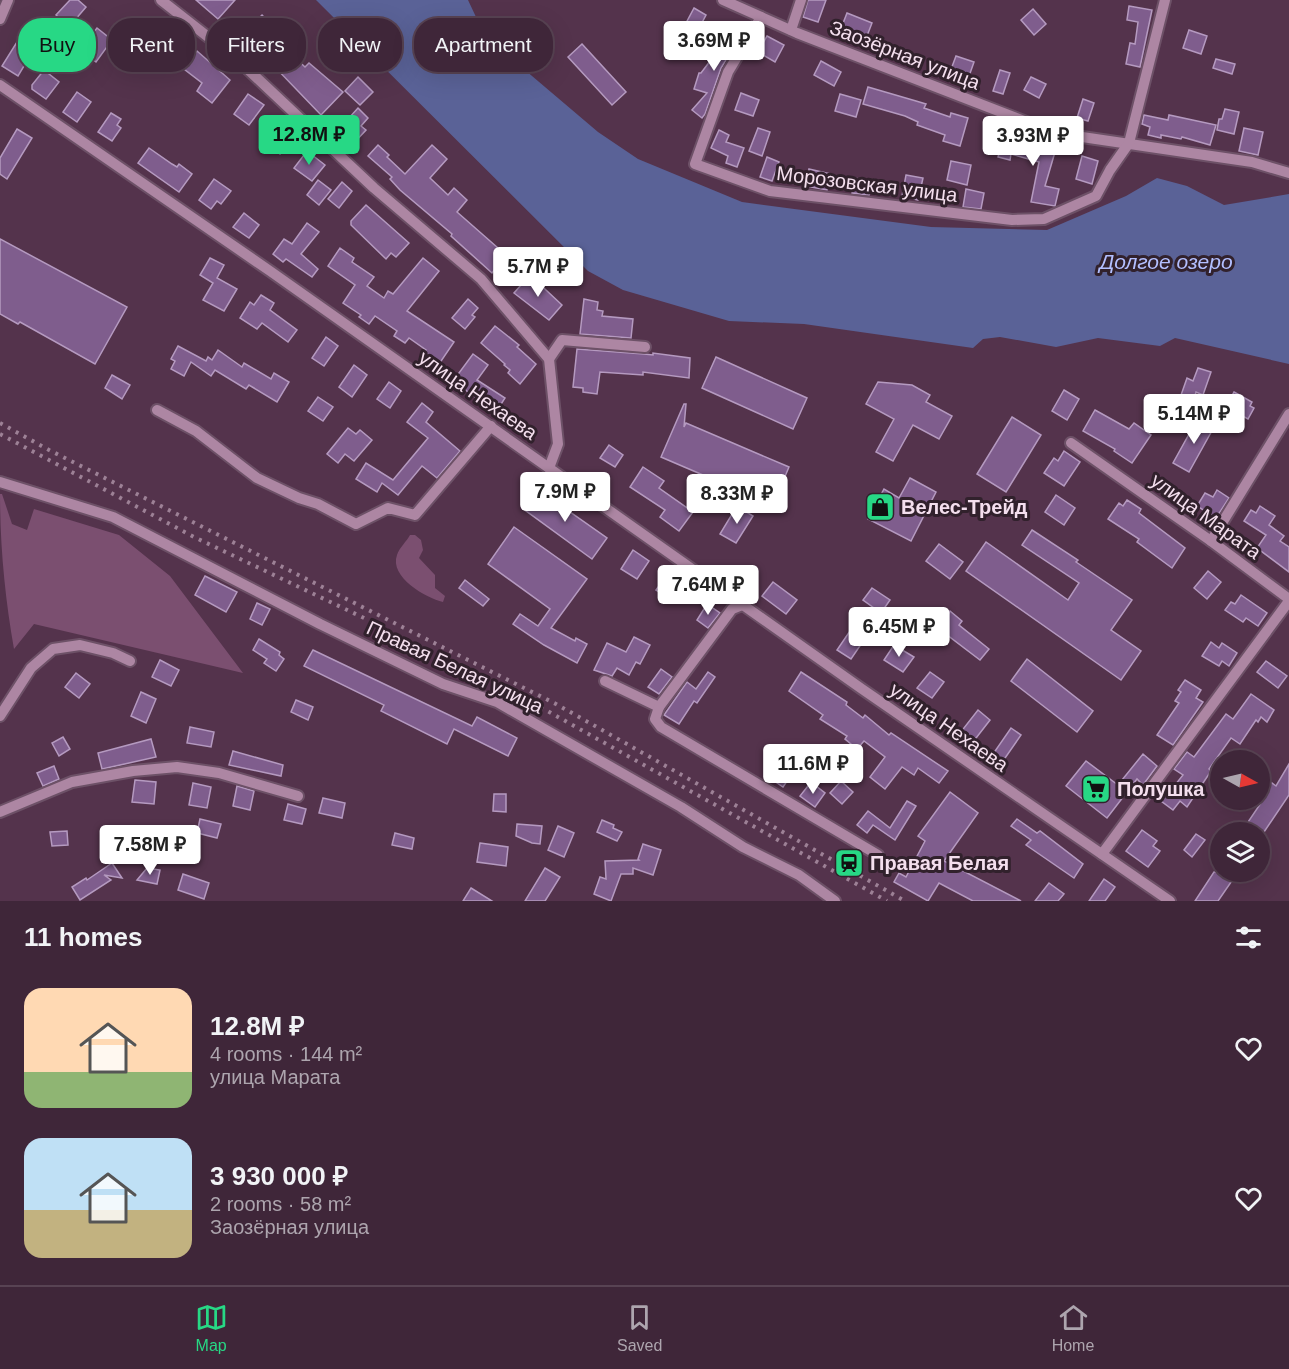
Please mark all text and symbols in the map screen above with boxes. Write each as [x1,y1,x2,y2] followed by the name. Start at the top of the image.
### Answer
[827,16,984,94] street label: Заозёрная улица
[18,18,96,72] chip: Buy
[108,18,195,72] chip: Rent
[207,18,306,72] chip: Filters
[318,18,402,72] chip: New
[414,18,553,72] chip: Apartment
[659,21,769,72] pin: 3.69M ₽
[678,29,750,51] text: 3.69M ₽
[254,115,364,166] pin: 12.8M ₽
[978,116,1088,167] pin: 3.93M ₽
[273,123,345,145] text: 12.8M ₽
[997,124,1069,146] text: 3.93M ₽
[775,162,960,206] street label: Морозовская улица
[489,247,587,298] pin: 5.7M ₽
[1097,250,1233,273] water label: Долгое озеро
[507,255,569,277] text: 5.7M ₽
[415,346,542,444] street label: улица Нехаева
[1139,394,1249,445] pin: 5.14M ₽
[1158,402,1230,424] text: 5.14M ₽
[1147,469,1266,564] street label: улица Марата
[516,472,614,523] pin: 7.9M ₽
[682,474,792,525] pin: 8.33M ₽
[534,480,596,502] text: 7.9M ₽
[701,482,773,504] text: 8.33M ₽
[864,491,896,523] shop icon: Велес-Трейд
[901,496,1028,518] place label: Велес-Трейд
[653,565,763,616] pin: 7.64M ₽
[672,573,744,595] text: 7.64M ₽
[844,607,954,658] pin: 6.45M ₽
[863,615,935,637] text: 6.45M ₽
[363,616,548,718] street label: Правая Белая улица
[886,678,1013,776] street label: улица Нехаева
[758,744,868,795] pin: 11.6M ₽
[1210,750,1270,810] north arrow
[1210,750,1270,882] map controls
[777,752,849,774] text: 11.6M ₽
[1080,773,1112,805] supermarket icon: Полушка
[1117,778,1205,800] place label: Полушка
[1210,822,1270,882] button: layers
[95,825,205,876] pin: 7.58M ₽
[114,833,186,855] text: 7.58M ₽
[833,847,865,879] station icon: Правая Белая
[870,852,1009,874] place label: Правая Белая
[1232,921,1265,954] icon: filters
[24,922,143,952] text: 11 homes
[210,1011,305,1041] text: 12.8M ₽
[72,1012,144,1084] icon: home
[1232,1032,1265,1065] icon: heart
[210,1043,362,1065] text: 4 rooms · 144 m²
[210,1066,340,1088] text: улица Марата
[210,1161,348,1191] text: 3 930 000 ₽
[72,1162,144,1234] icon: home
[1232,1182,1265,1215] icon: heart
[210,1193,351,1215] text: 2 rooms · 58 m²
[210,1216,369,1238] text: Заозёрная улица
[195,1301,228,1355] tab: Map
[617,1301,662,1355] tab: Saved
[1052,1301,1094,1355] tab: Home

